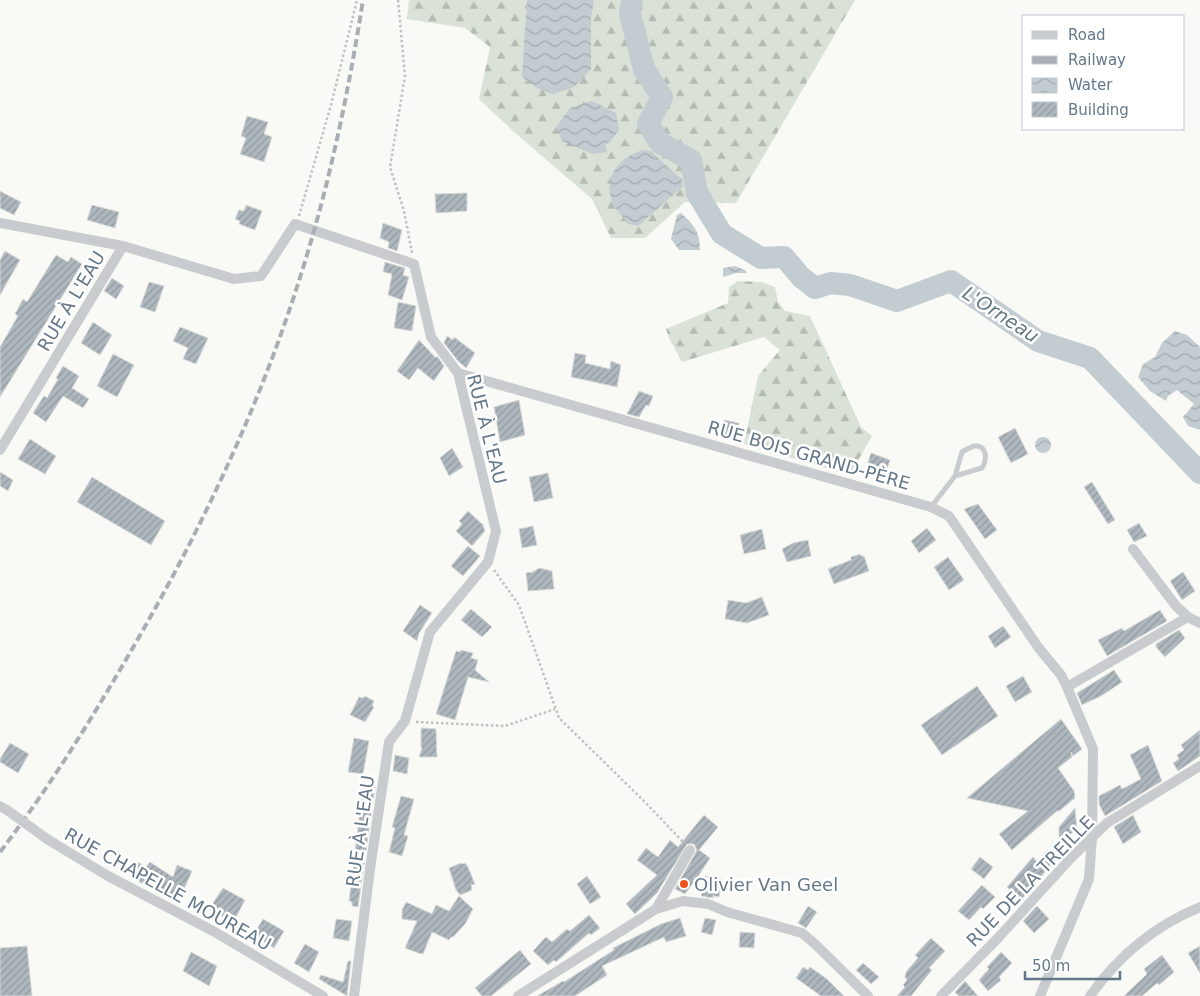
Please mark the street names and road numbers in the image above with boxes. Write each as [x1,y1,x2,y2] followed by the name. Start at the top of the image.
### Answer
[33,247,109,355] street label: RUE À L'EAU
[463,372,511,486] street label: RUE À L'EAU
[705,416,913,494] street label: RUE BOIS GRAND-PÈRE
[342,774,378,888] street label: RUE À L'EAU
[962,811,1098,951] street label: RUE DE LA TREILLE
[61,823,275,955] street label: RUE CHAPELLE MOUREAU

